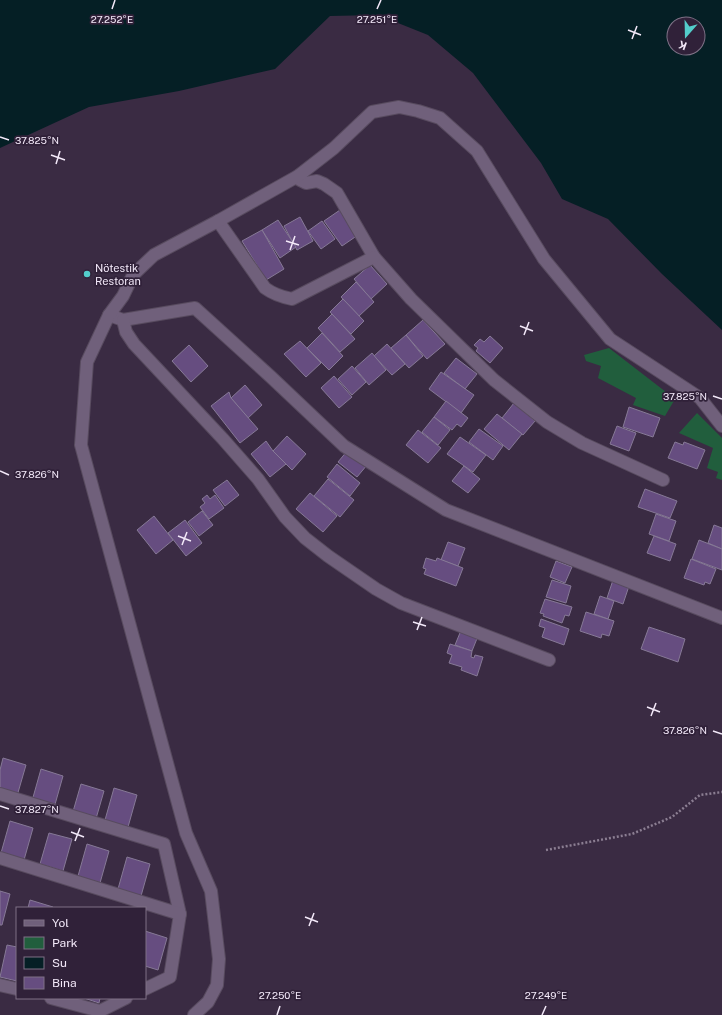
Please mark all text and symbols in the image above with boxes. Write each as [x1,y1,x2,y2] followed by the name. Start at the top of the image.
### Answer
[91,13,133,25] text: 27.252°E
[357,13,397,25] text: 27.251°E
[666,16,706,56] north arrow
[677,38,688,52] text: K
[15,134,59,146] text: 37.825°N
[95,262,141,287] place label: Nötestik Restoran
[82,269,92,279] marker: Nötestik Restoran
[663,390,707,402] text: 37.825°N
[15,468,59,480] text: 37.826°N
[663,724,707,736] text: 37.826°N
[15,803,59,815] text: 37.827°N
[16,907,146,999] legend
[52,916,69,930] text: Yol
[52,936,78,950] text: Park
[52,956,67,970] text: Su
[52,976,77,990] text: Bina
[259,989,301,1001] text: 27.250°E
[525,989,567,1001] text: 27.249°E

